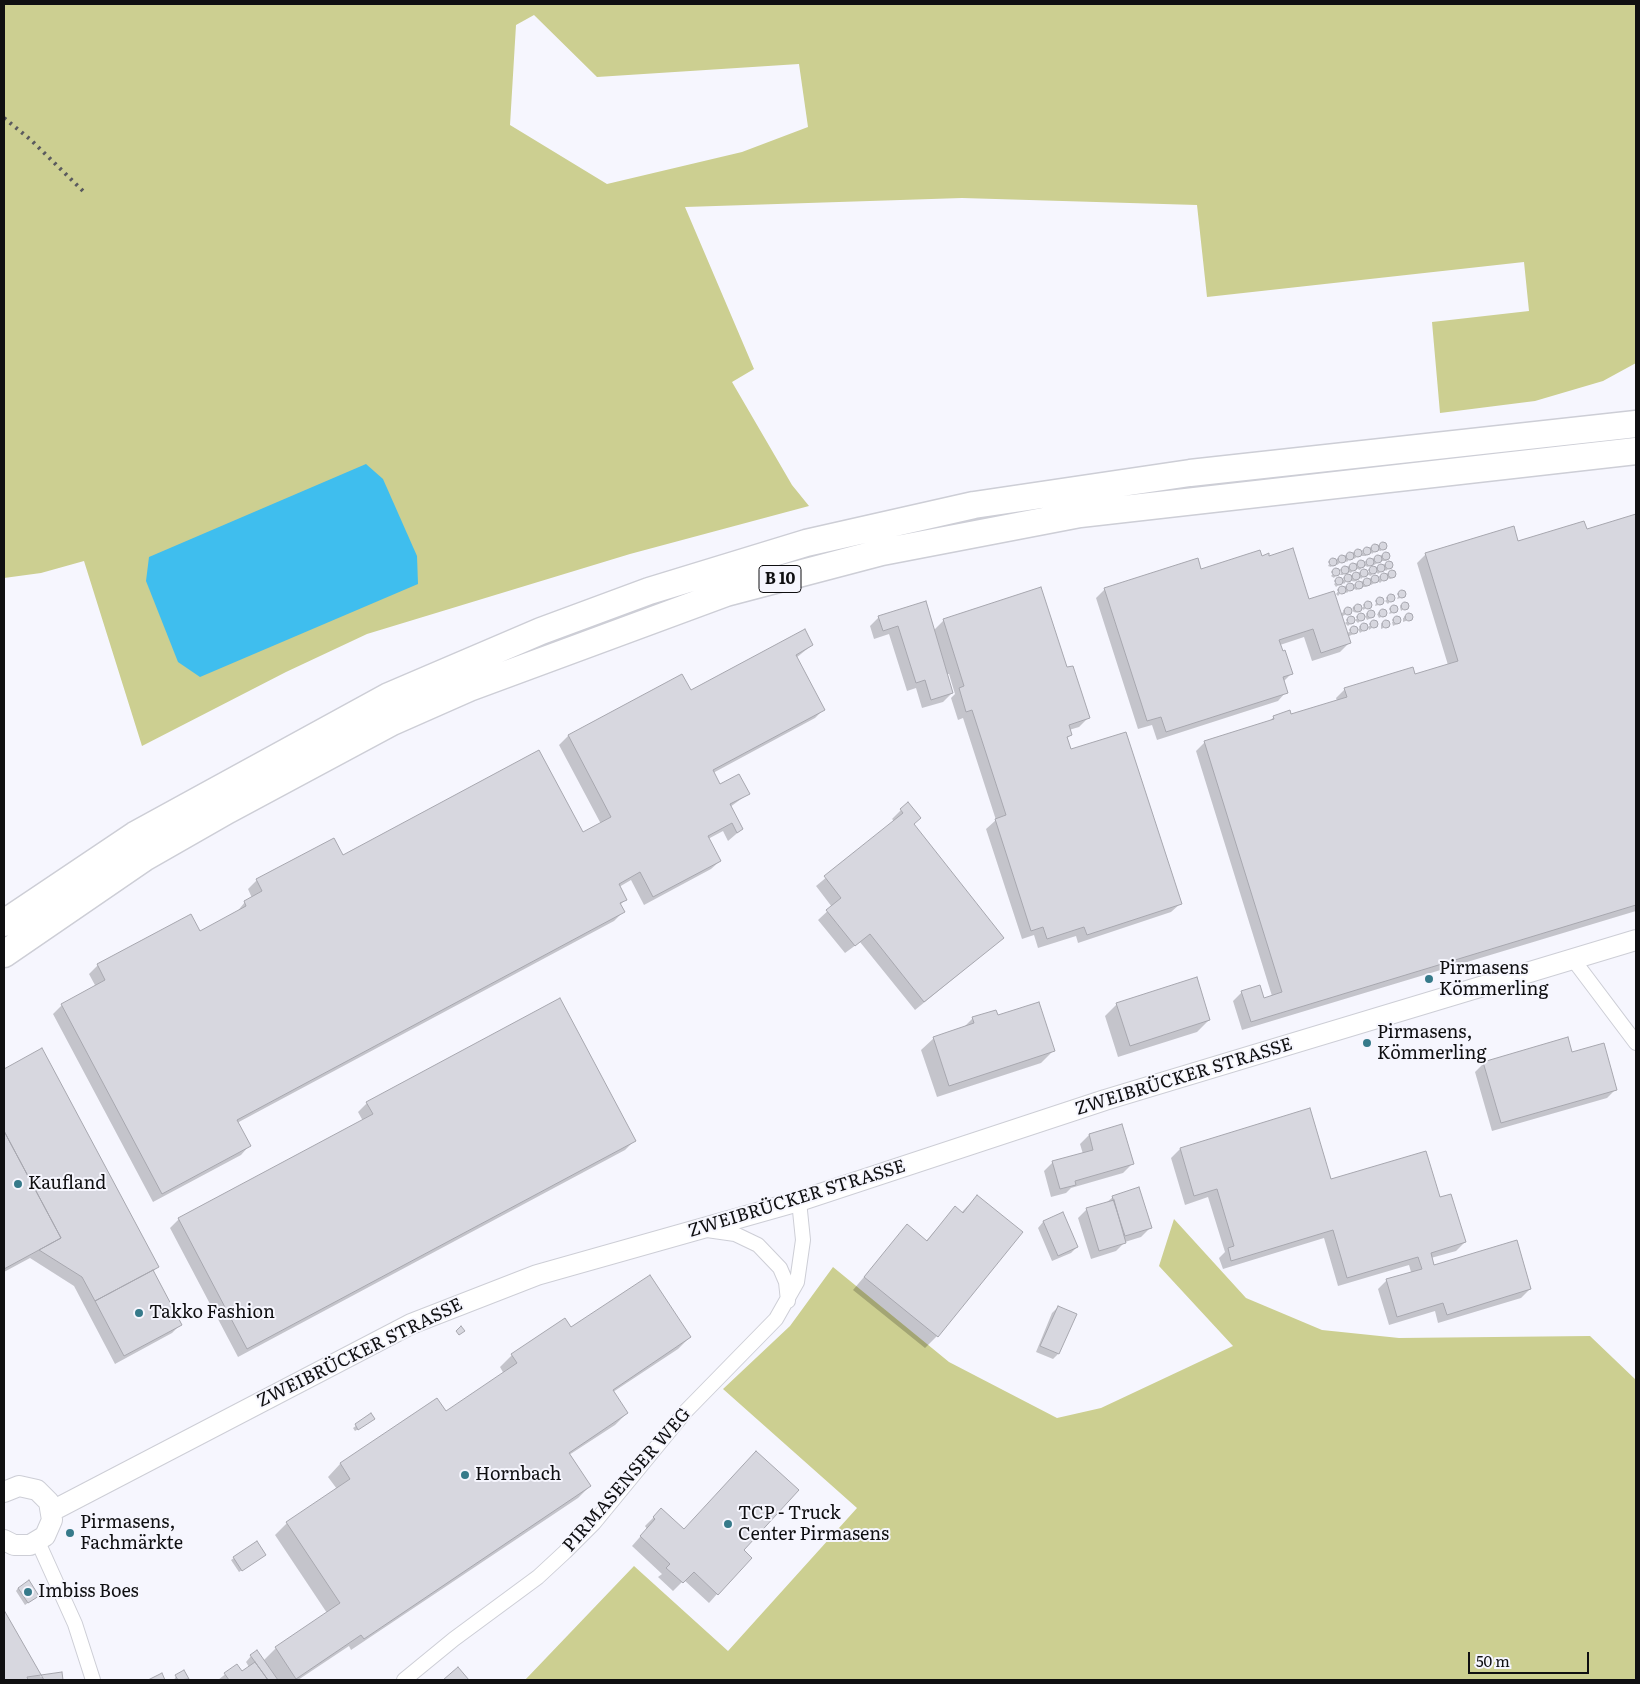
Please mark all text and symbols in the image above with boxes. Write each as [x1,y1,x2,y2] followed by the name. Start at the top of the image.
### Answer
[759,566,801,592] road number: B 10
[1439,958,1549,1001] place label: Pirmasens Kömmerling
[1423,973,1435,985] marker: Pirmasens Kömmerling
[1377,1022,1487,1064] place label: Pirmasens, Kömmerling
[1073,1034,1295,1120] street label: ZWEIBRÜCKER STRASSE
[1361,1037,1373,1049] marker: Pirmasens, Kömmerling
[686,1156,908,1242] street label: ZWEIBRÜCKER STRASSE
[28,1173,106,1195] place label: Kaufland
[12,1178,24,1190] marker: Kaufland
[254,1294,466,1412] street label: ZWEIBRÜCKER STRASSE
[149,1302,275,1324] place label: Takko Fashion
[133,1307,145,1319] marker: Takko Fashion
[559,1404,695,1556] street label: PIRMASENSER WEG
[475,1464,561,1486] place label: Hornbach
[459,1469,471,1481] marker: Hornbach
[738,1503,889,1546] place label: TCP - Truck Center Pirmasens
[80,1512,183,1555] place label: Pirmasens, Fachmärkte
[722,1518,734,1530] marker: TCP - Truck Center Pirmasens
[64,1527,76,1539] marker: Pirmasens, Fachmärkte
[38,1581,139,1603] place label: Imbiss Boes
[22,1586,34,1598] marker: Imbiss Boes
[1470,1642,1591,1674] scale bar
[1476,1649,1510,1672] text: 50 m

